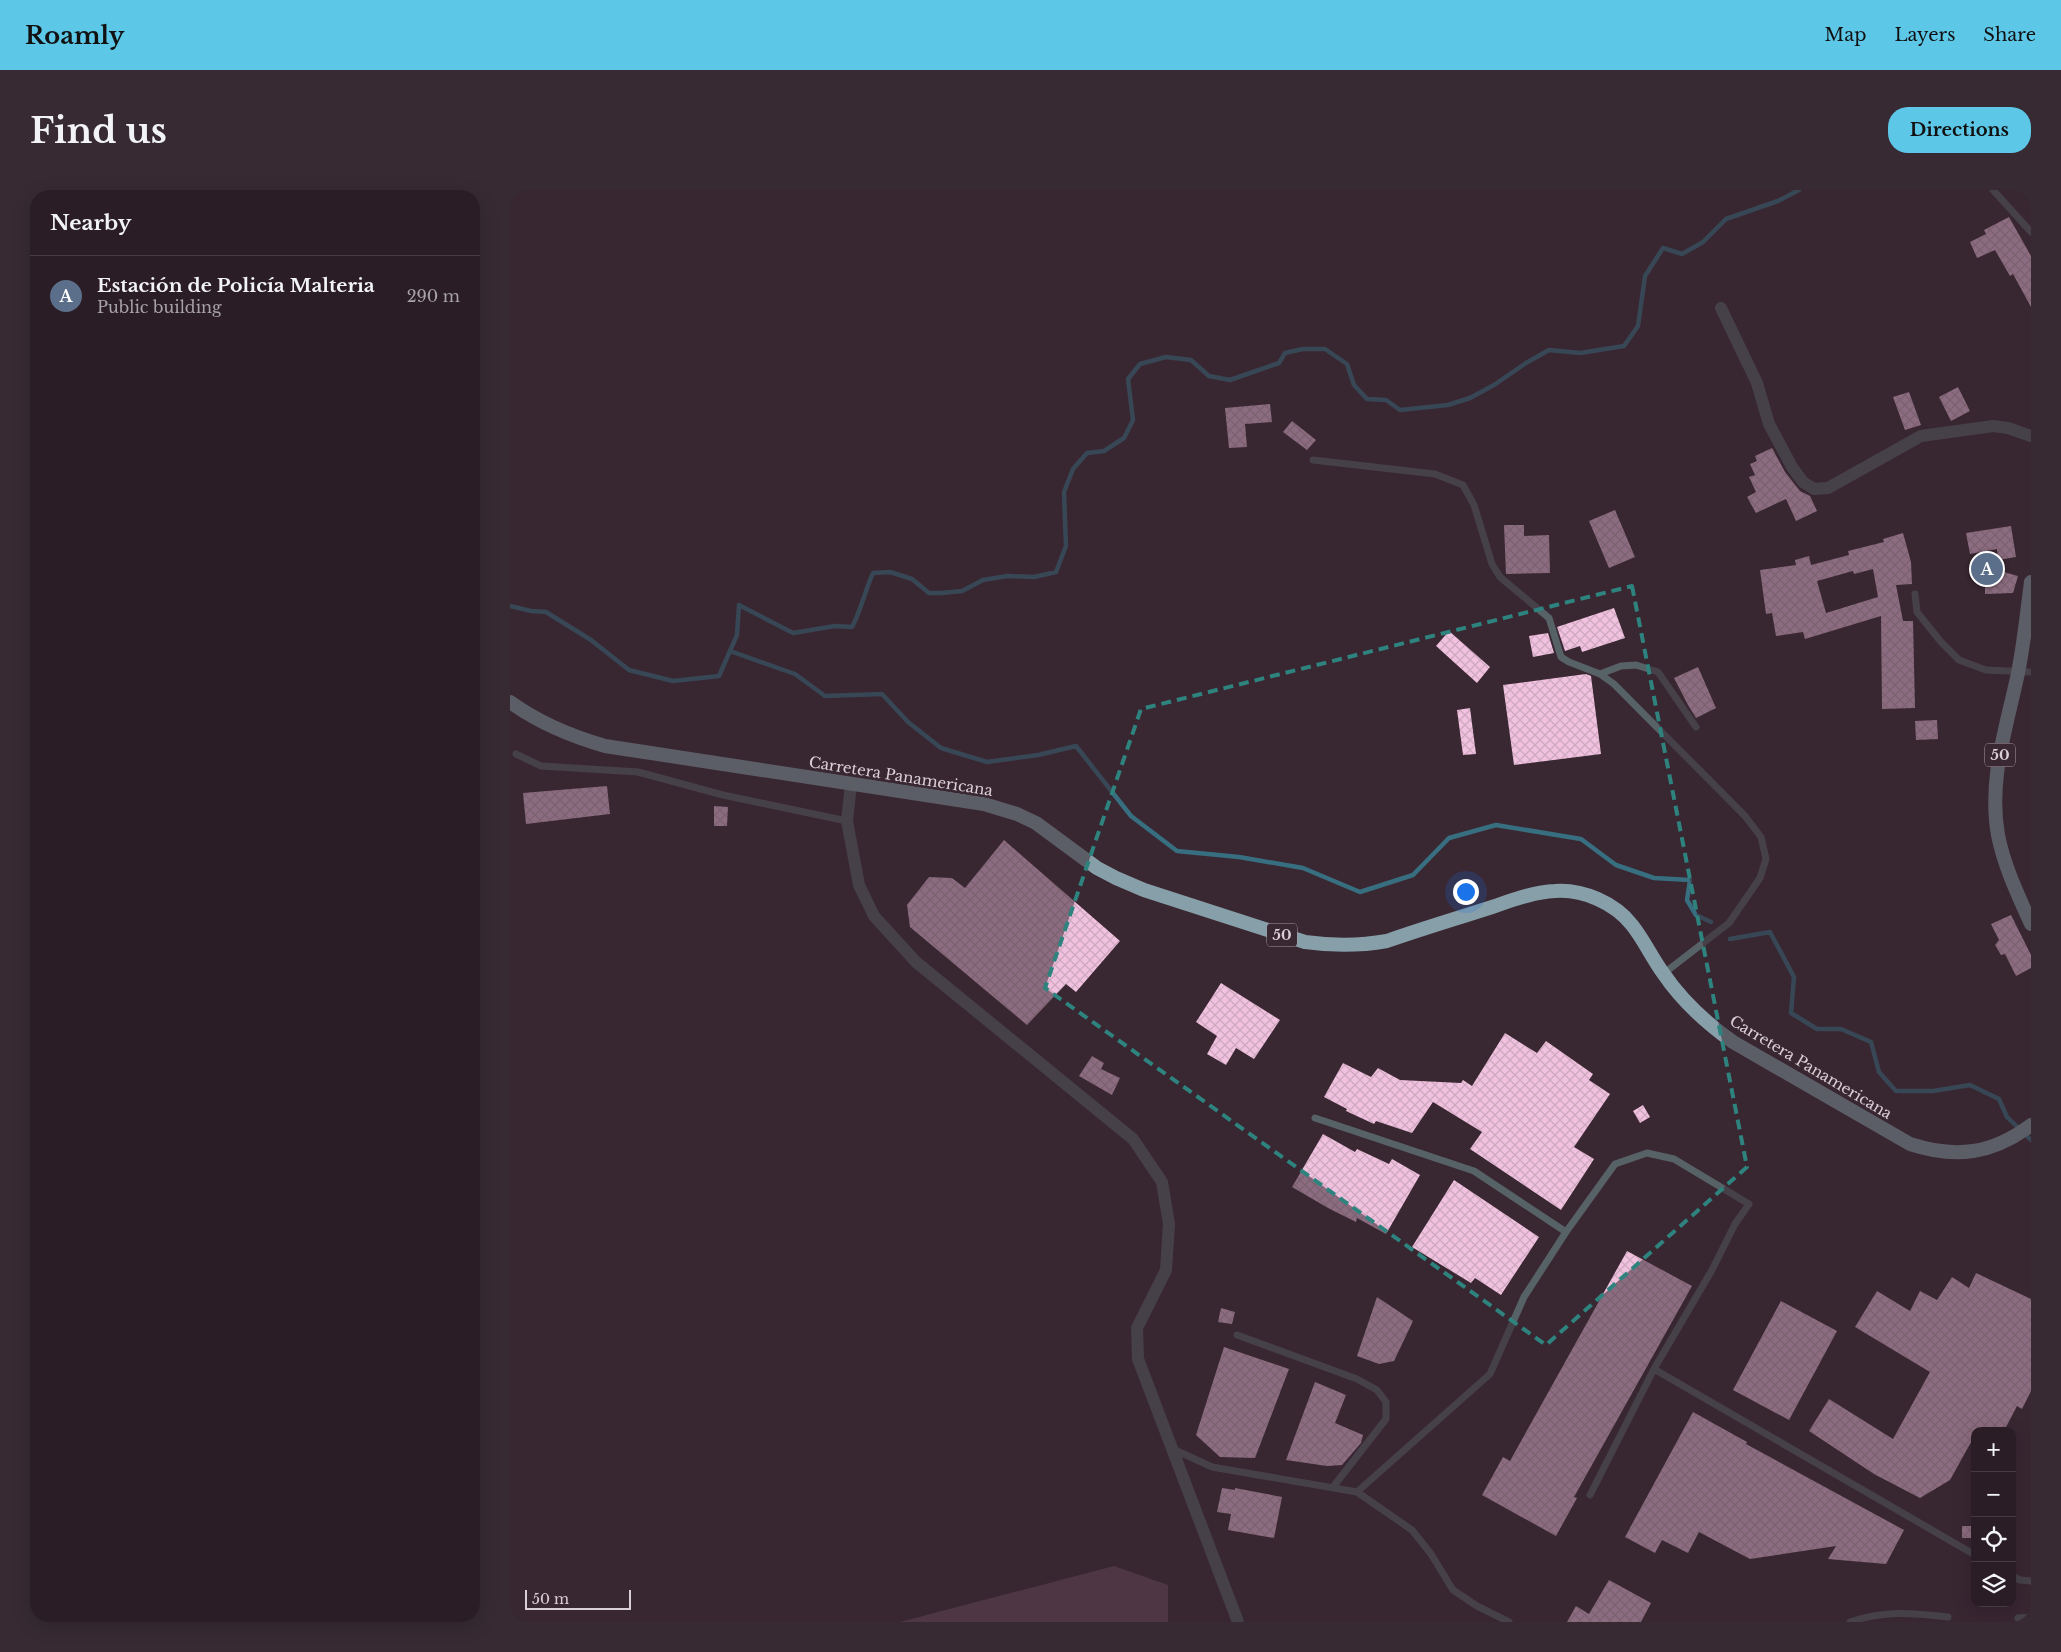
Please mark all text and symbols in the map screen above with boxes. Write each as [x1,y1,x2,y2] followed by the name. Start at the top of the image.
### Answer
[25,21,124,50] text: Roamly
[1825,24,1866,46] text: Map
[1894,24,1955,46] text: Layers
[1983,24,2036,46] text: Share
[1888,107,2031,153] button: Directions
[30,109,167,152] text: Find us
[50,210,131,236] text: Nearby
[97,274,375,297] text: Estación de Policía Malteria
[60,286,72,306] text: A
[407,286,460,306] text: 290 m
[97,297,222,317] text: Public building
[1971,550,2003,588] pin: A
[1985,744,2015,766] road number: 50
[808,752,995,800] street label: Carretera Panamericana
[1453,879,1479,905] your location
[1267,924,1297,946] road number: 50
[1726,1011,1896,1123] street label: Carretera Panamericana
[1971,1427,2016,1607] map controls
[1971,1427,2016,1472] button: +
[1971,1472,2016,1517] button: −
[1971,1517,2016,1562] button: locate
[1971,1562,2016,1607] button: layers
[525,1587,631,1610] scale bar
[532,1590,569,1608] text: 50 m

